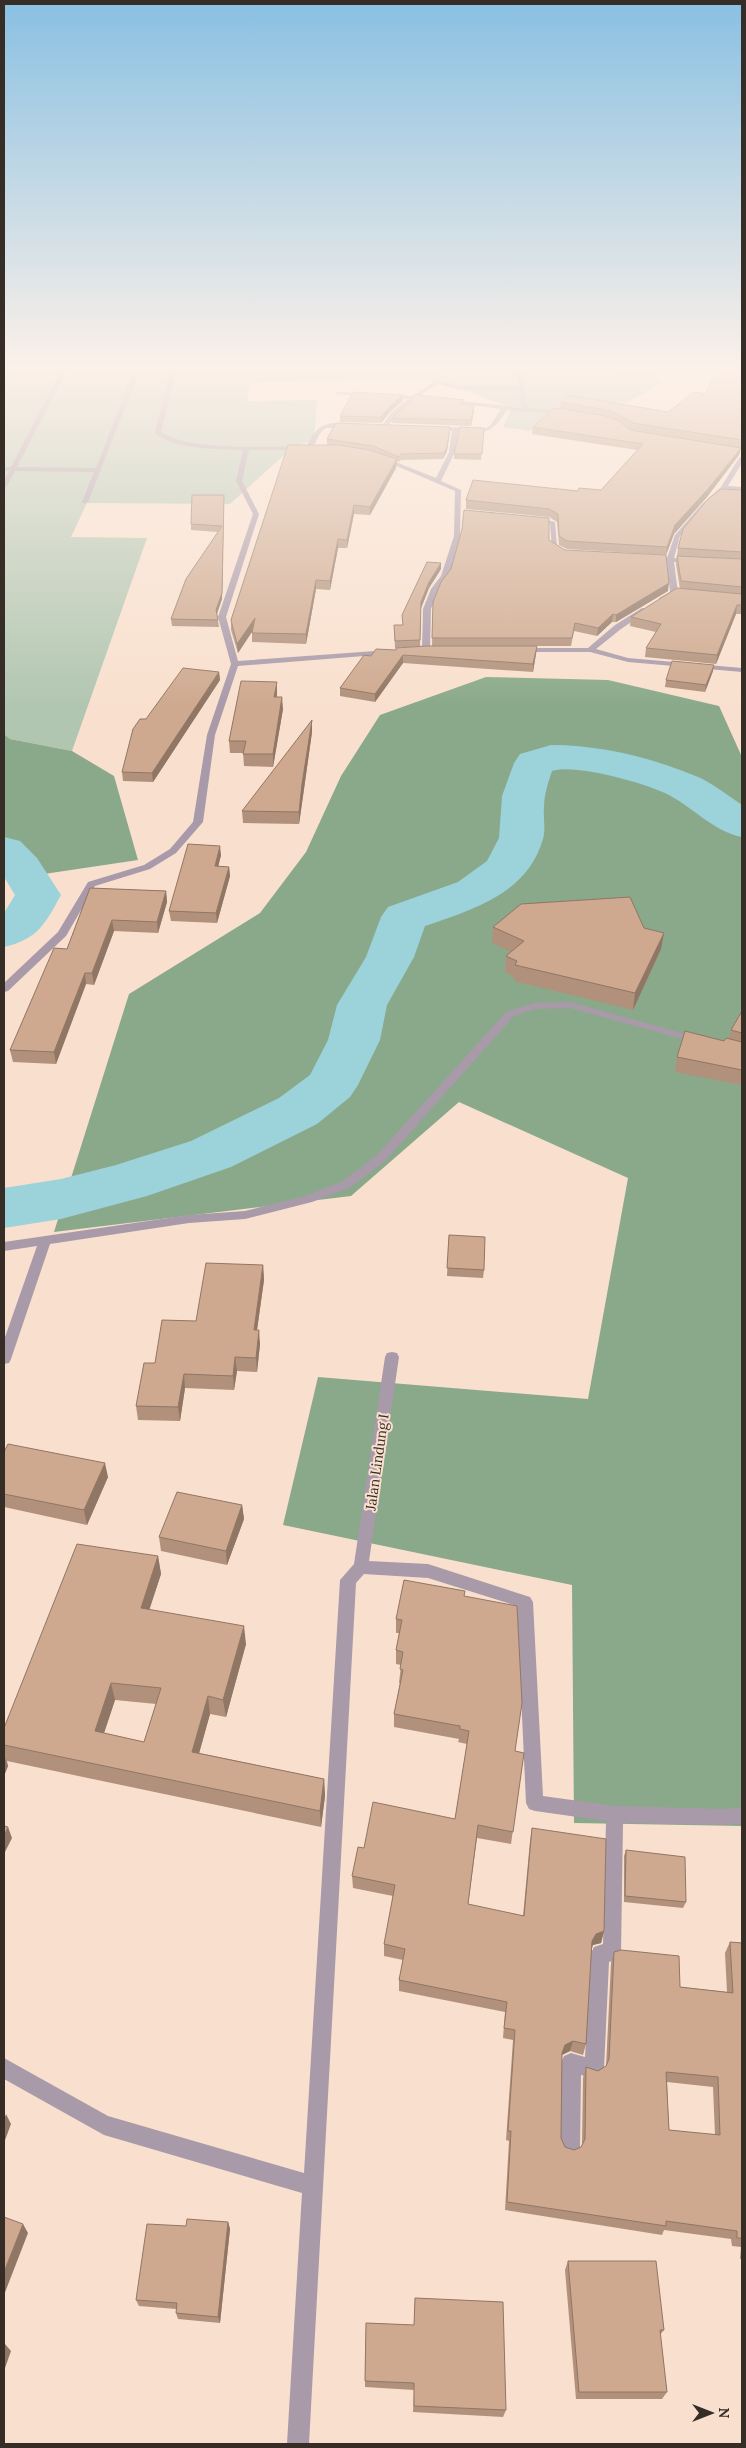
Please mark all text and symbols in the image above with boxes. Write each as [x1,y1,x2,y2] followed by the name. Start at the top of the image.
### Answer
[361,1413,393,1512] street label: Jalan Lindung I
[686,2388,736,2438] north arrow
[715,2408,733,2419] text: N

